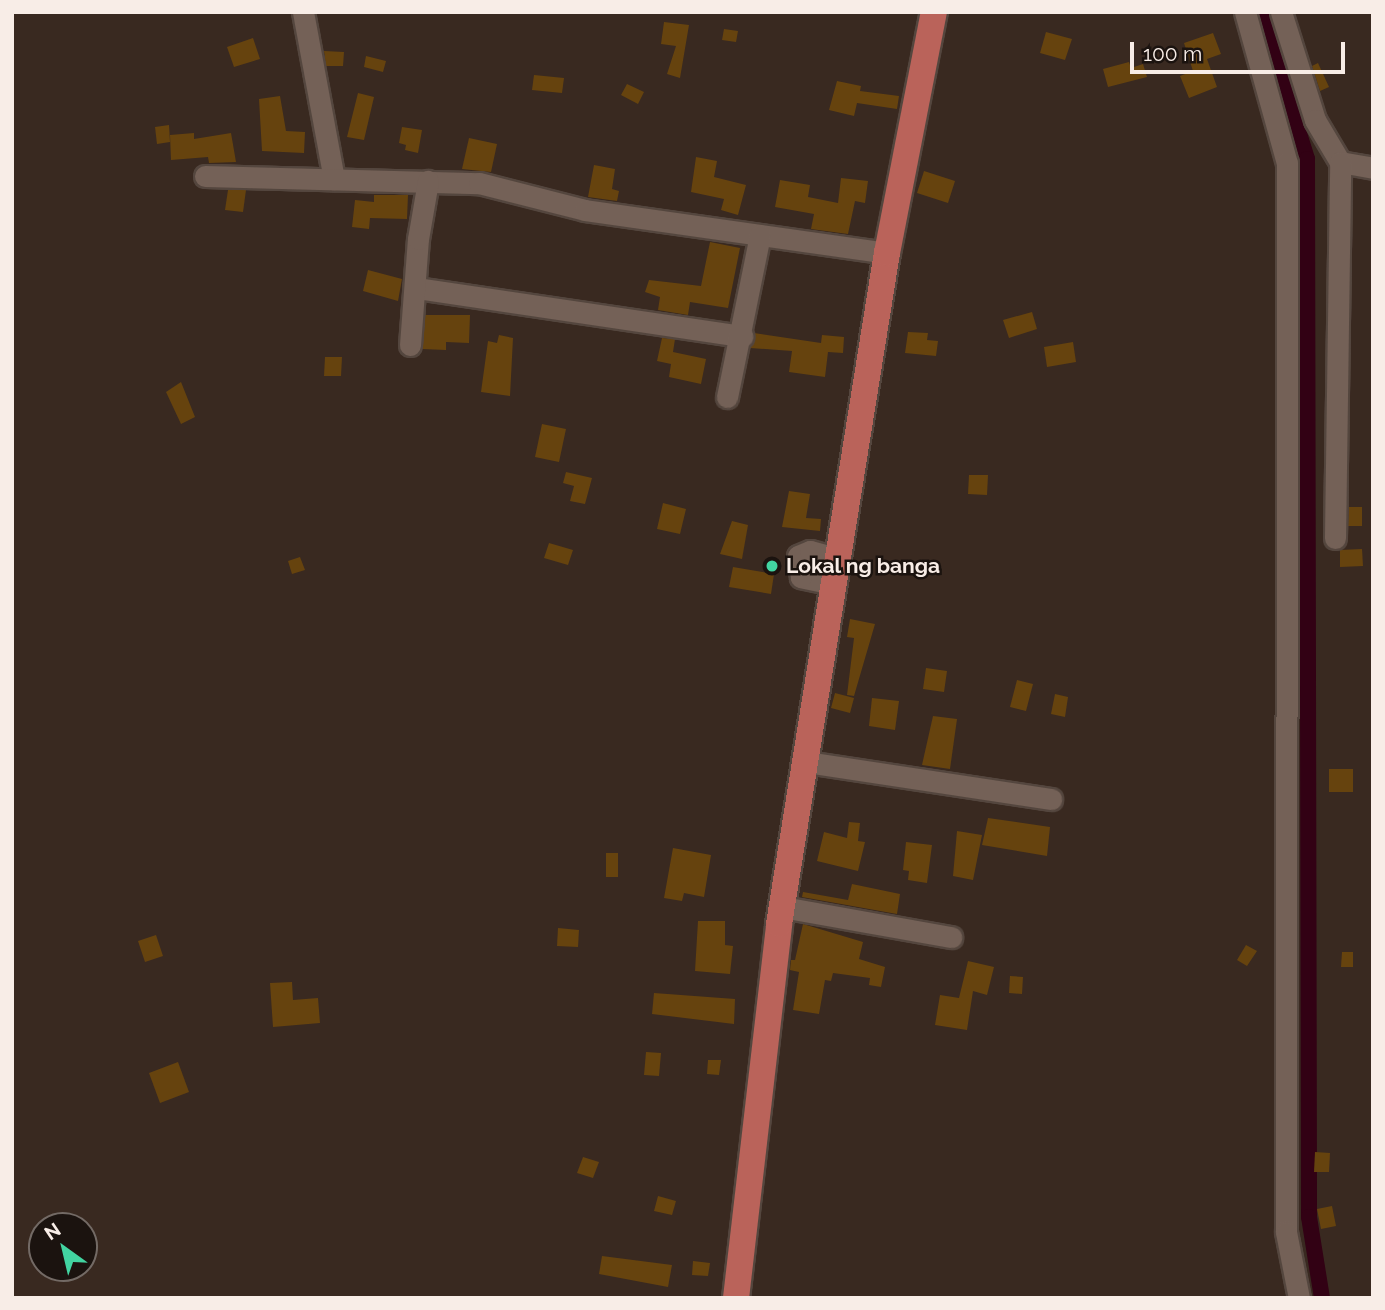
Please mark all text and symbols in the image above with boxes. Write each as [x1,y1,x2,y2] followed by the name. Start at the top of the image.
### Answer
[1133,28,1348,72] scale bar
[1143,41,1202,66] text: 100 m
[786,553,941,579] place label: Lokal ng banga
[764,558,780,574] marker: Lokal ng banga
[28,1212,98,1282] north arrow
[40,1218,65,1244] text: N

